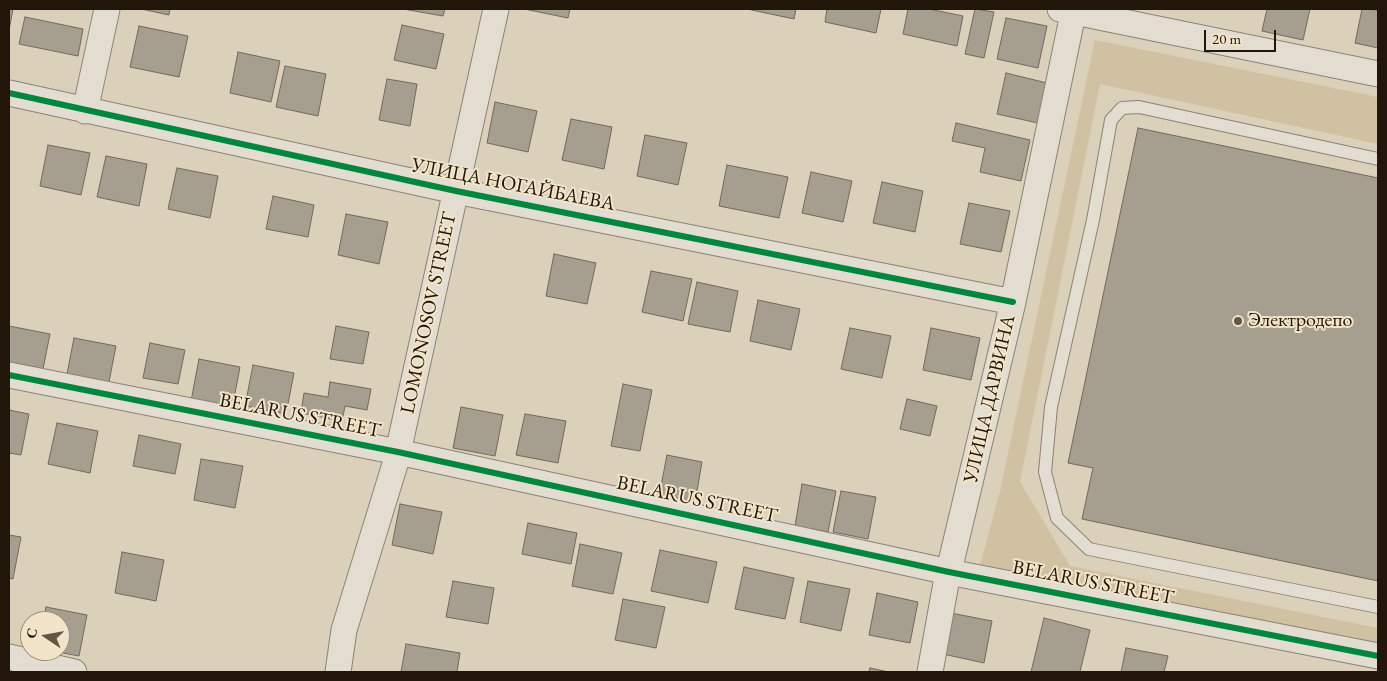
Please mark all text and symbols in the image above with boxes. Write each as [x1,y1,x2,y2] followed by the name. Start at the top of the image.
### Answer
[1207,20,1280,52] scale bar
[1212,29,1241,48] text: 20 m
[409,153,617,217] street label: УЛИЦА НОГАЙБАЕВА
[396,210,462,416] street label: LOMONOSOV STREET
[1248,309,1352,333] place label: Электродепо
[959,313,1021,485] street label: УЛИЦА ДАРВИНА
[1232,315,1244,327] marker: Электродепо
[217,389,383,443] street label: BELARUS STREET
[614,471,780,529] street label: BELARUS STREET
[1010,556,1176,610] street label: BELARUS STREET
[20,611,70,661] north arrow
[21,626,41,640] text: С

